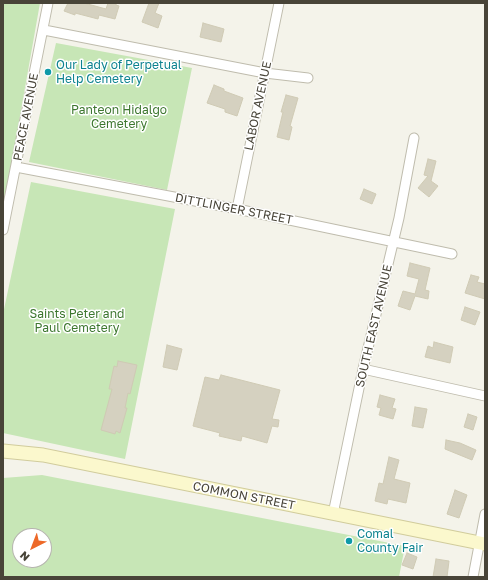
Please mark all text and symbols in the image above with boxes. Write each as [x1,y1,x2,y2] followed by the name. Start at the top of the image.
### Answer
[56,58,182,86] place label: Our Lady of Perpetual Help Cemetery
[242,60,274,152] street label: LABOR AVENUE
[43,67,53,77] marker: Our Lady of Perpetual Help Cemetery
[10,72,42,162] street label: PEACE AVENUE
[71,103,167,131] park label: Panteon Hidalgo Cemetery
[174,191,294,227] street label: DITTLINGER STREET
[353,263,395,389] street label: SOUTH EAST AVENUE
[30,307,124,335] park label: Saints Peter and Paul Cemetery
[192,479,296,513] street label: COMMON STREET
[357,527,423,555] place label: Comal County Fair
[12,528,52,568] north arrow
[344,536,354,546] marker: Comal County Fair
[17,549,32,564] text: N

